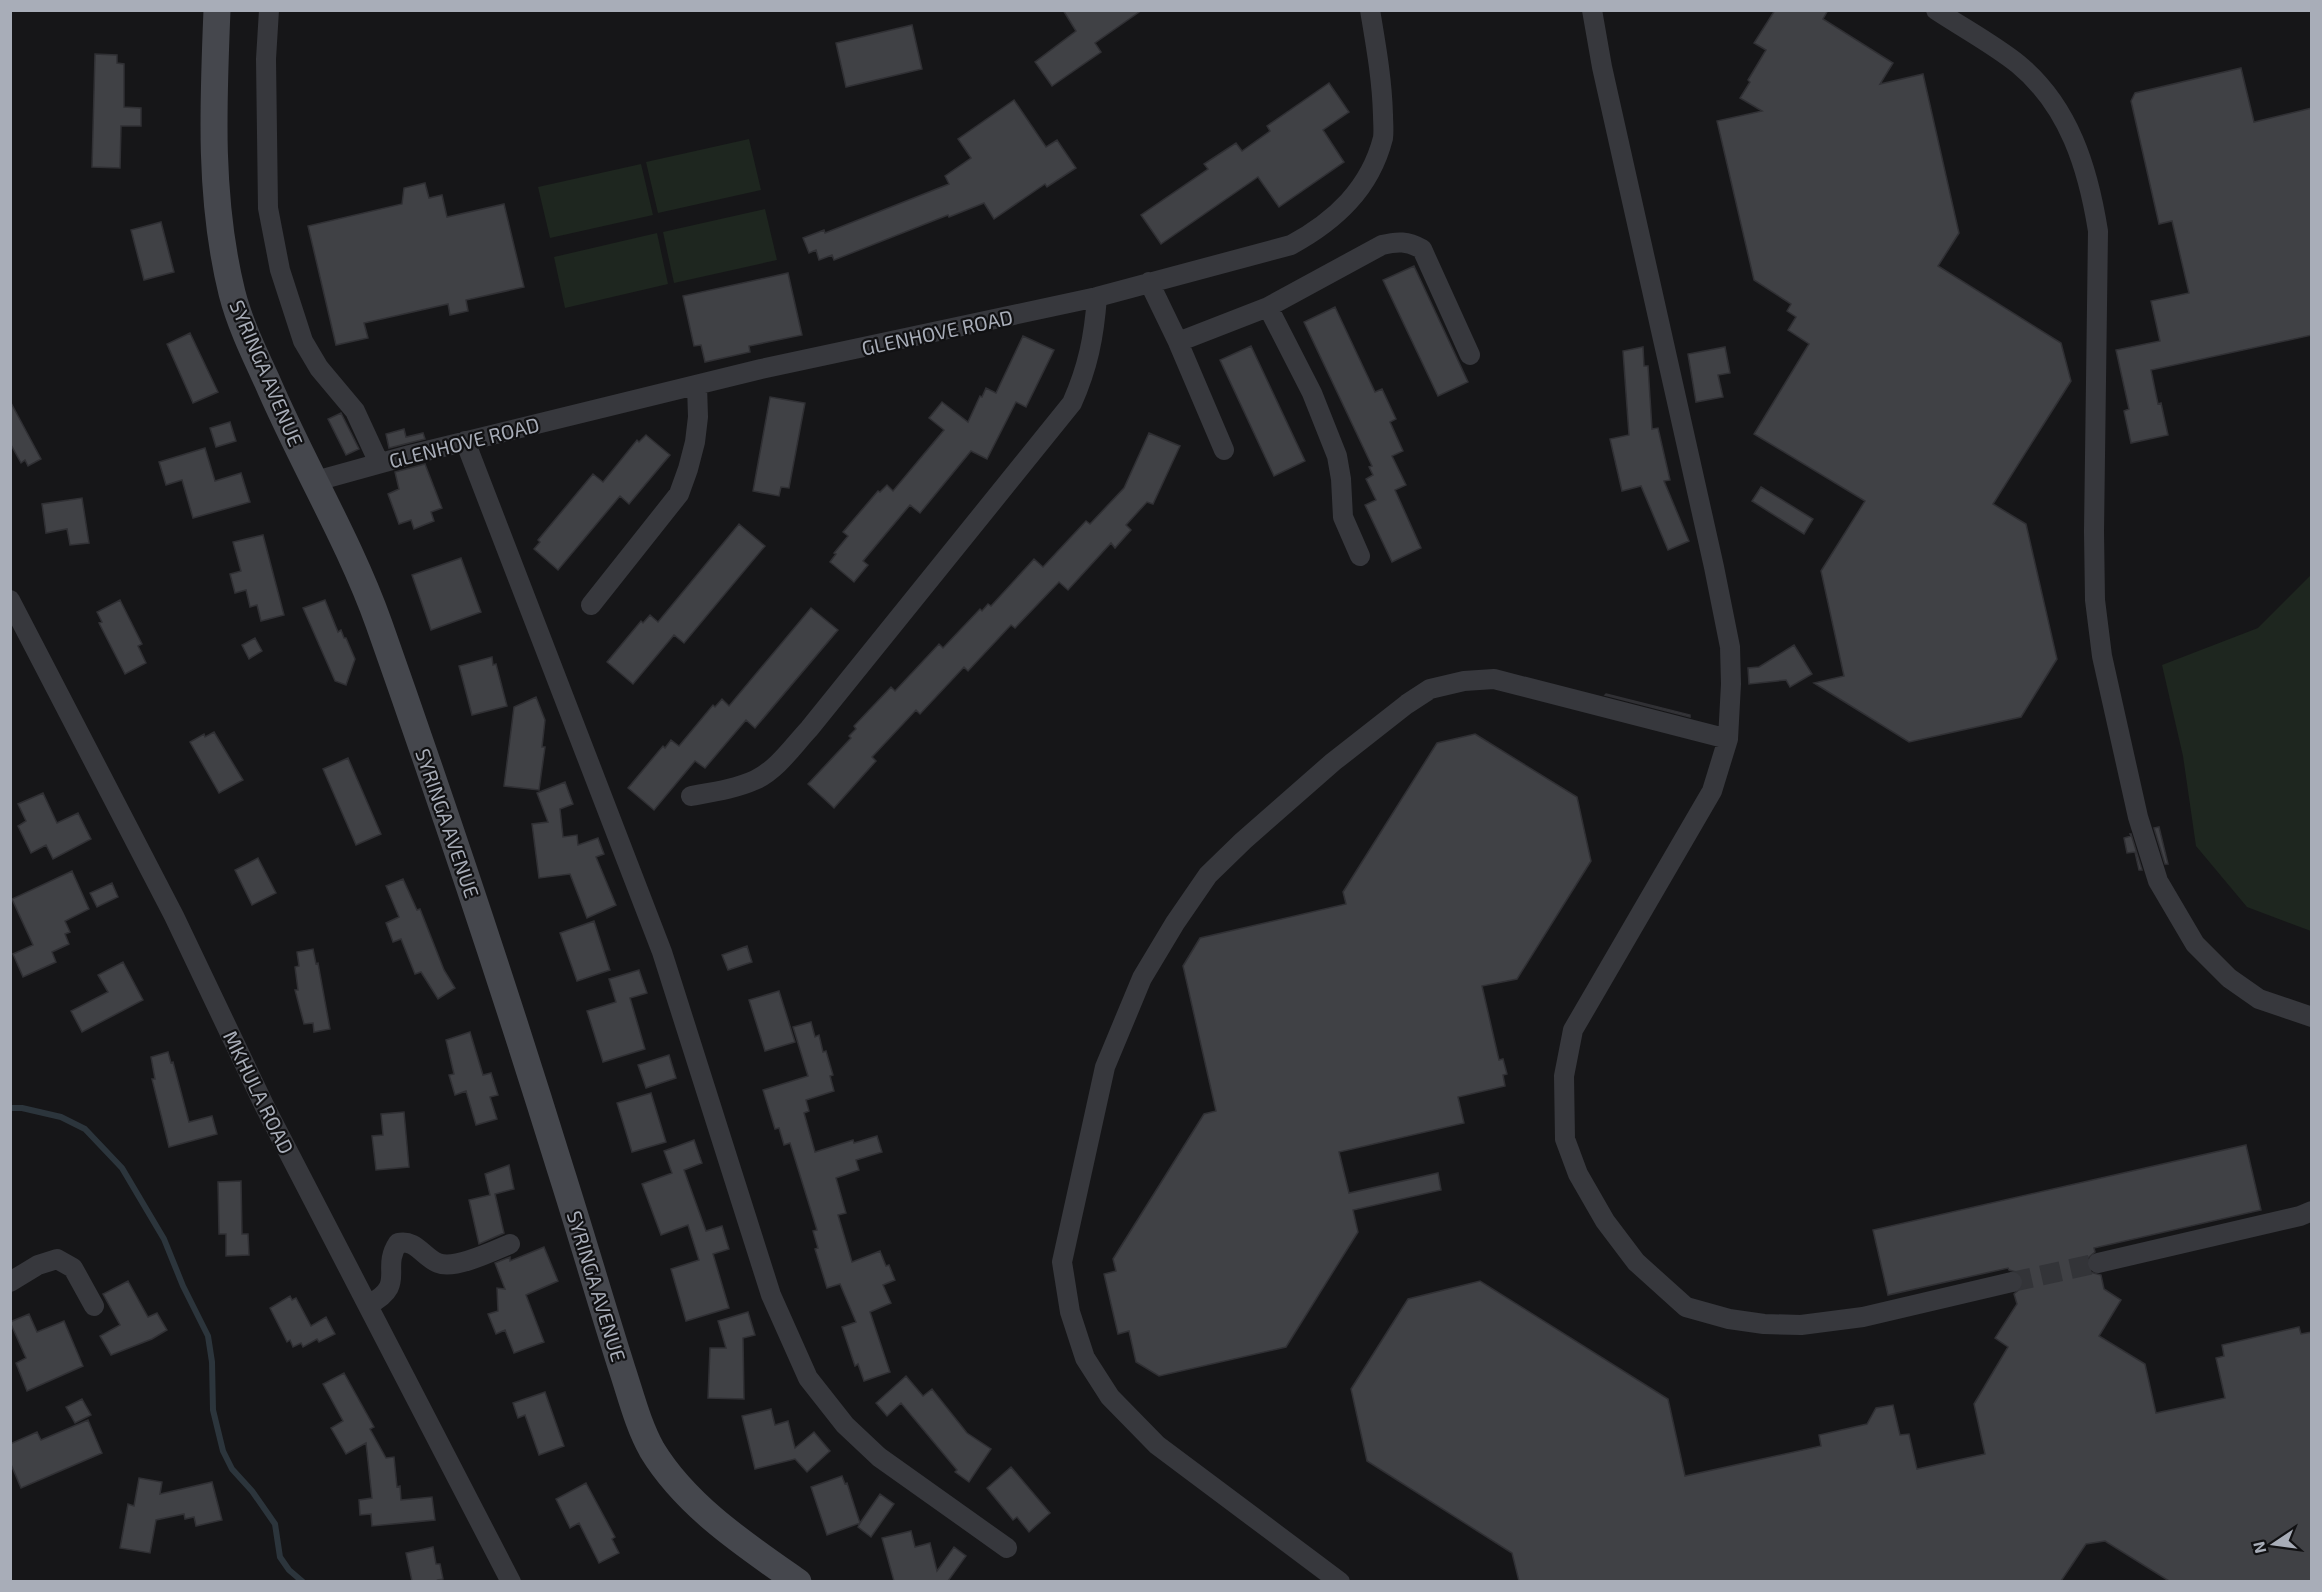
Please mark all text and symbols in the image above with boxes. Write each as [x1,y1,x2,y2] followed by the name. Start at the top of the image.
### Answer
[225,296,309,450] street label: SYRINGA AVENUE
[859,304,1015,360] street label: GLENHOVE ROAD
[386,412,542,472] street label: GLENHOVE ROAD
[411,745,485,901] street label: SYRINGA AVENUE
[219,1026,299,1158] street label: MKHULA ROAD
[563,1208,631,1364] street label: SYRINGA AVENUE
[2244,1514,2304,1574] north arrow
[2248,1540,2269,1555] text: N

